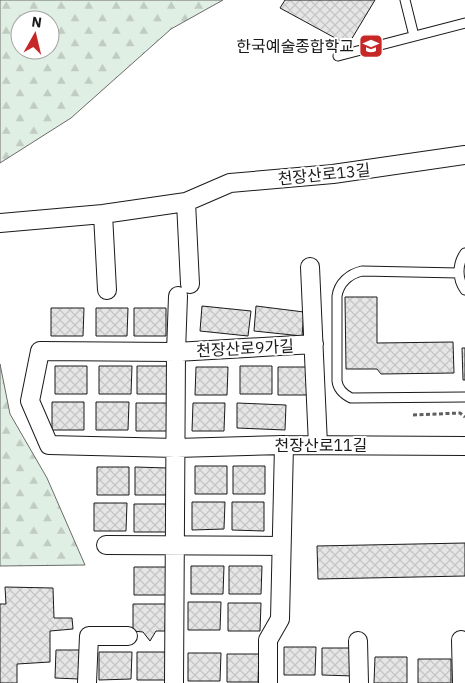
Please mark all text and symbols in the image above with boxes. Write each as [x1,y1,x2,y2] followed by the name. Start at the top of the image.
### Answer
[10,10,60,60] north arrow
[31,13,43,32] text: N
[358,33,384,59] school or university icon: 한국예술종합학교
[236,36,354,56] place label: 한국예술종합학교
[277,159,371,189] street label: 천장산로13길
[196,335,294,361] street label: 천장산로9가길
[275,435,367,455] street label: 천장산로11길

